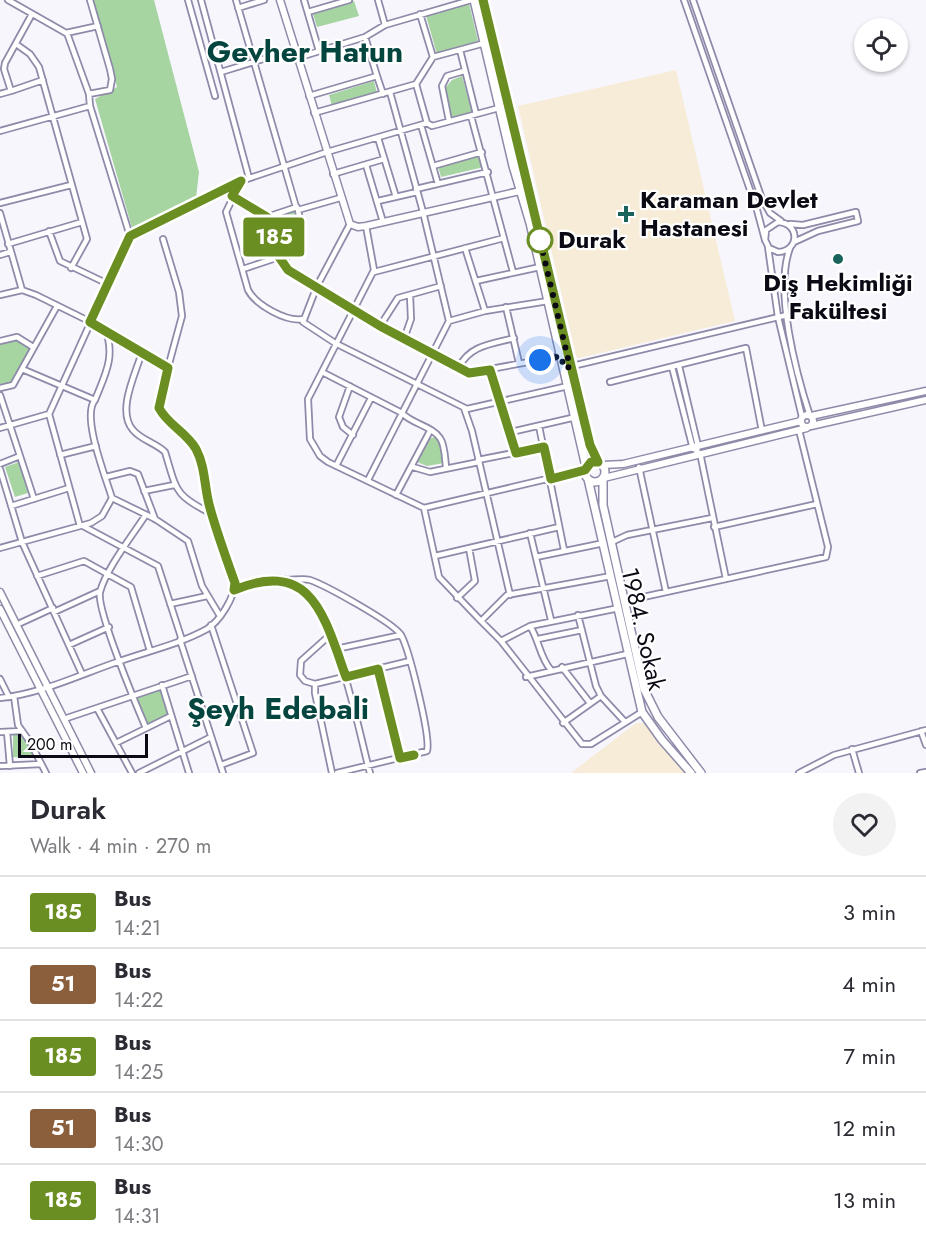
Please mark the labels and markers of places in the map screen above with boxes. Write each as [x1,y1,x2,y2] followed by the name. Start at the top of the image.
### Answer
[640,182,818,245] place label: Karaman Devlet Hastanesi
[617,205,635,223] marker: Karaman Devlet Hastanesi
[558,222,626,257] place label: Durak
[527,227,553,253] marker: Durak
[831,252,845,266] marker: Diş Hekimliği Fakültesi
[763,265,913,328] place label: Diş Hekimliği Fakültesi

